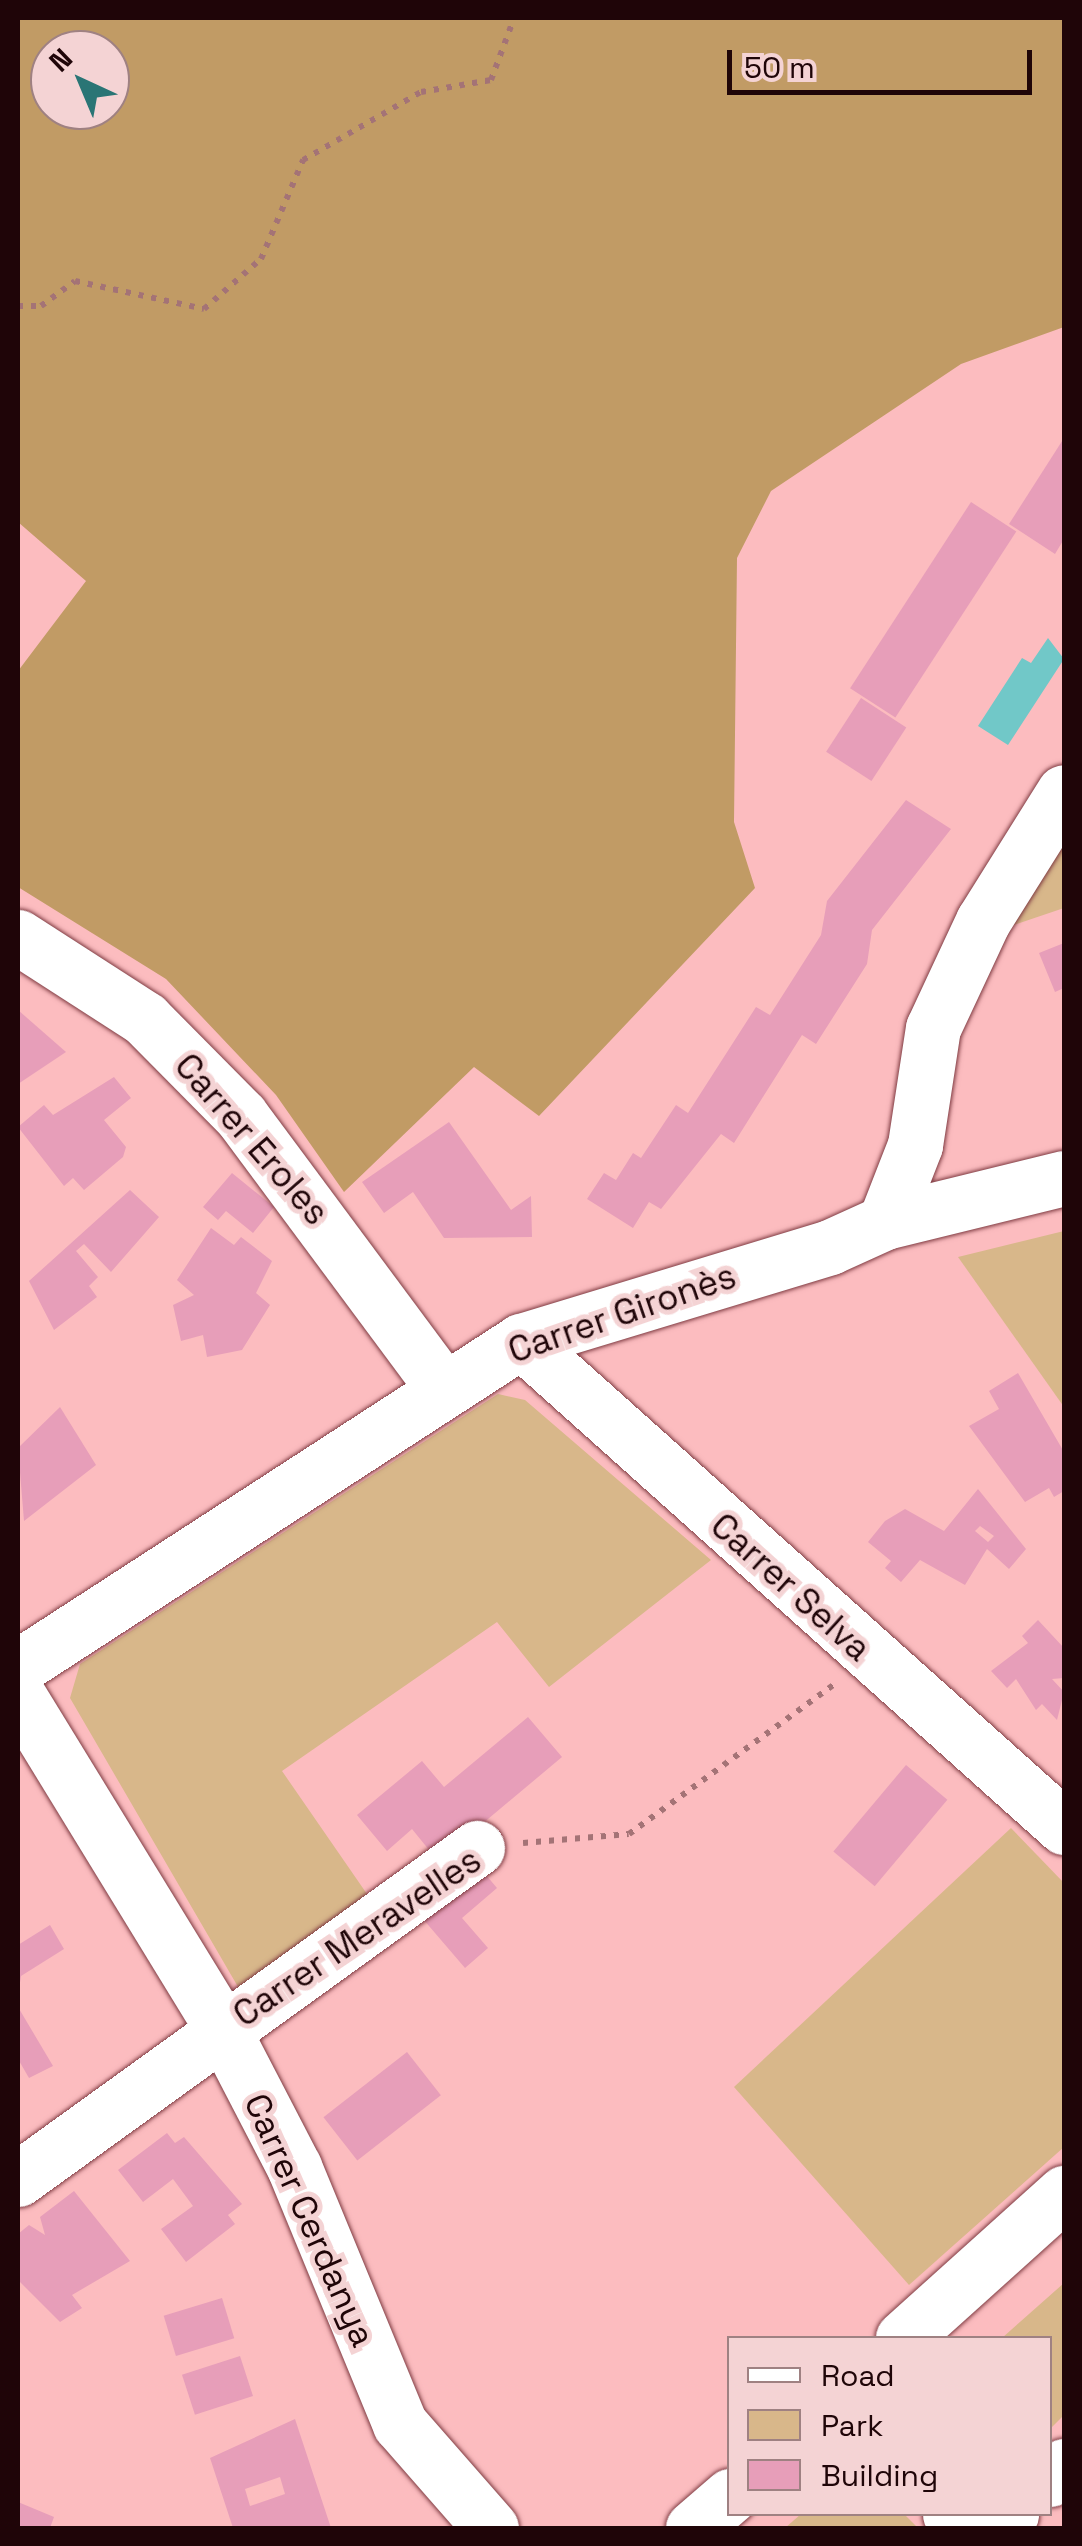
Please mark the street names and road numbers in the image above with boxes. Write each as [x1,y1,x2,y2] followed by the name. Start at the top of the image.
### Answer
[166,1045,338,1233] street label: Carrer Eroles
[503,1254,741,1372] street label: Carrer Gironès
[702,1504,880,1670] street label: Carrer Selva
[225,1839,489,2035] street label: Carrer Meravelles
[235,2087,385,2353] street label: Carrer Cerdanya

